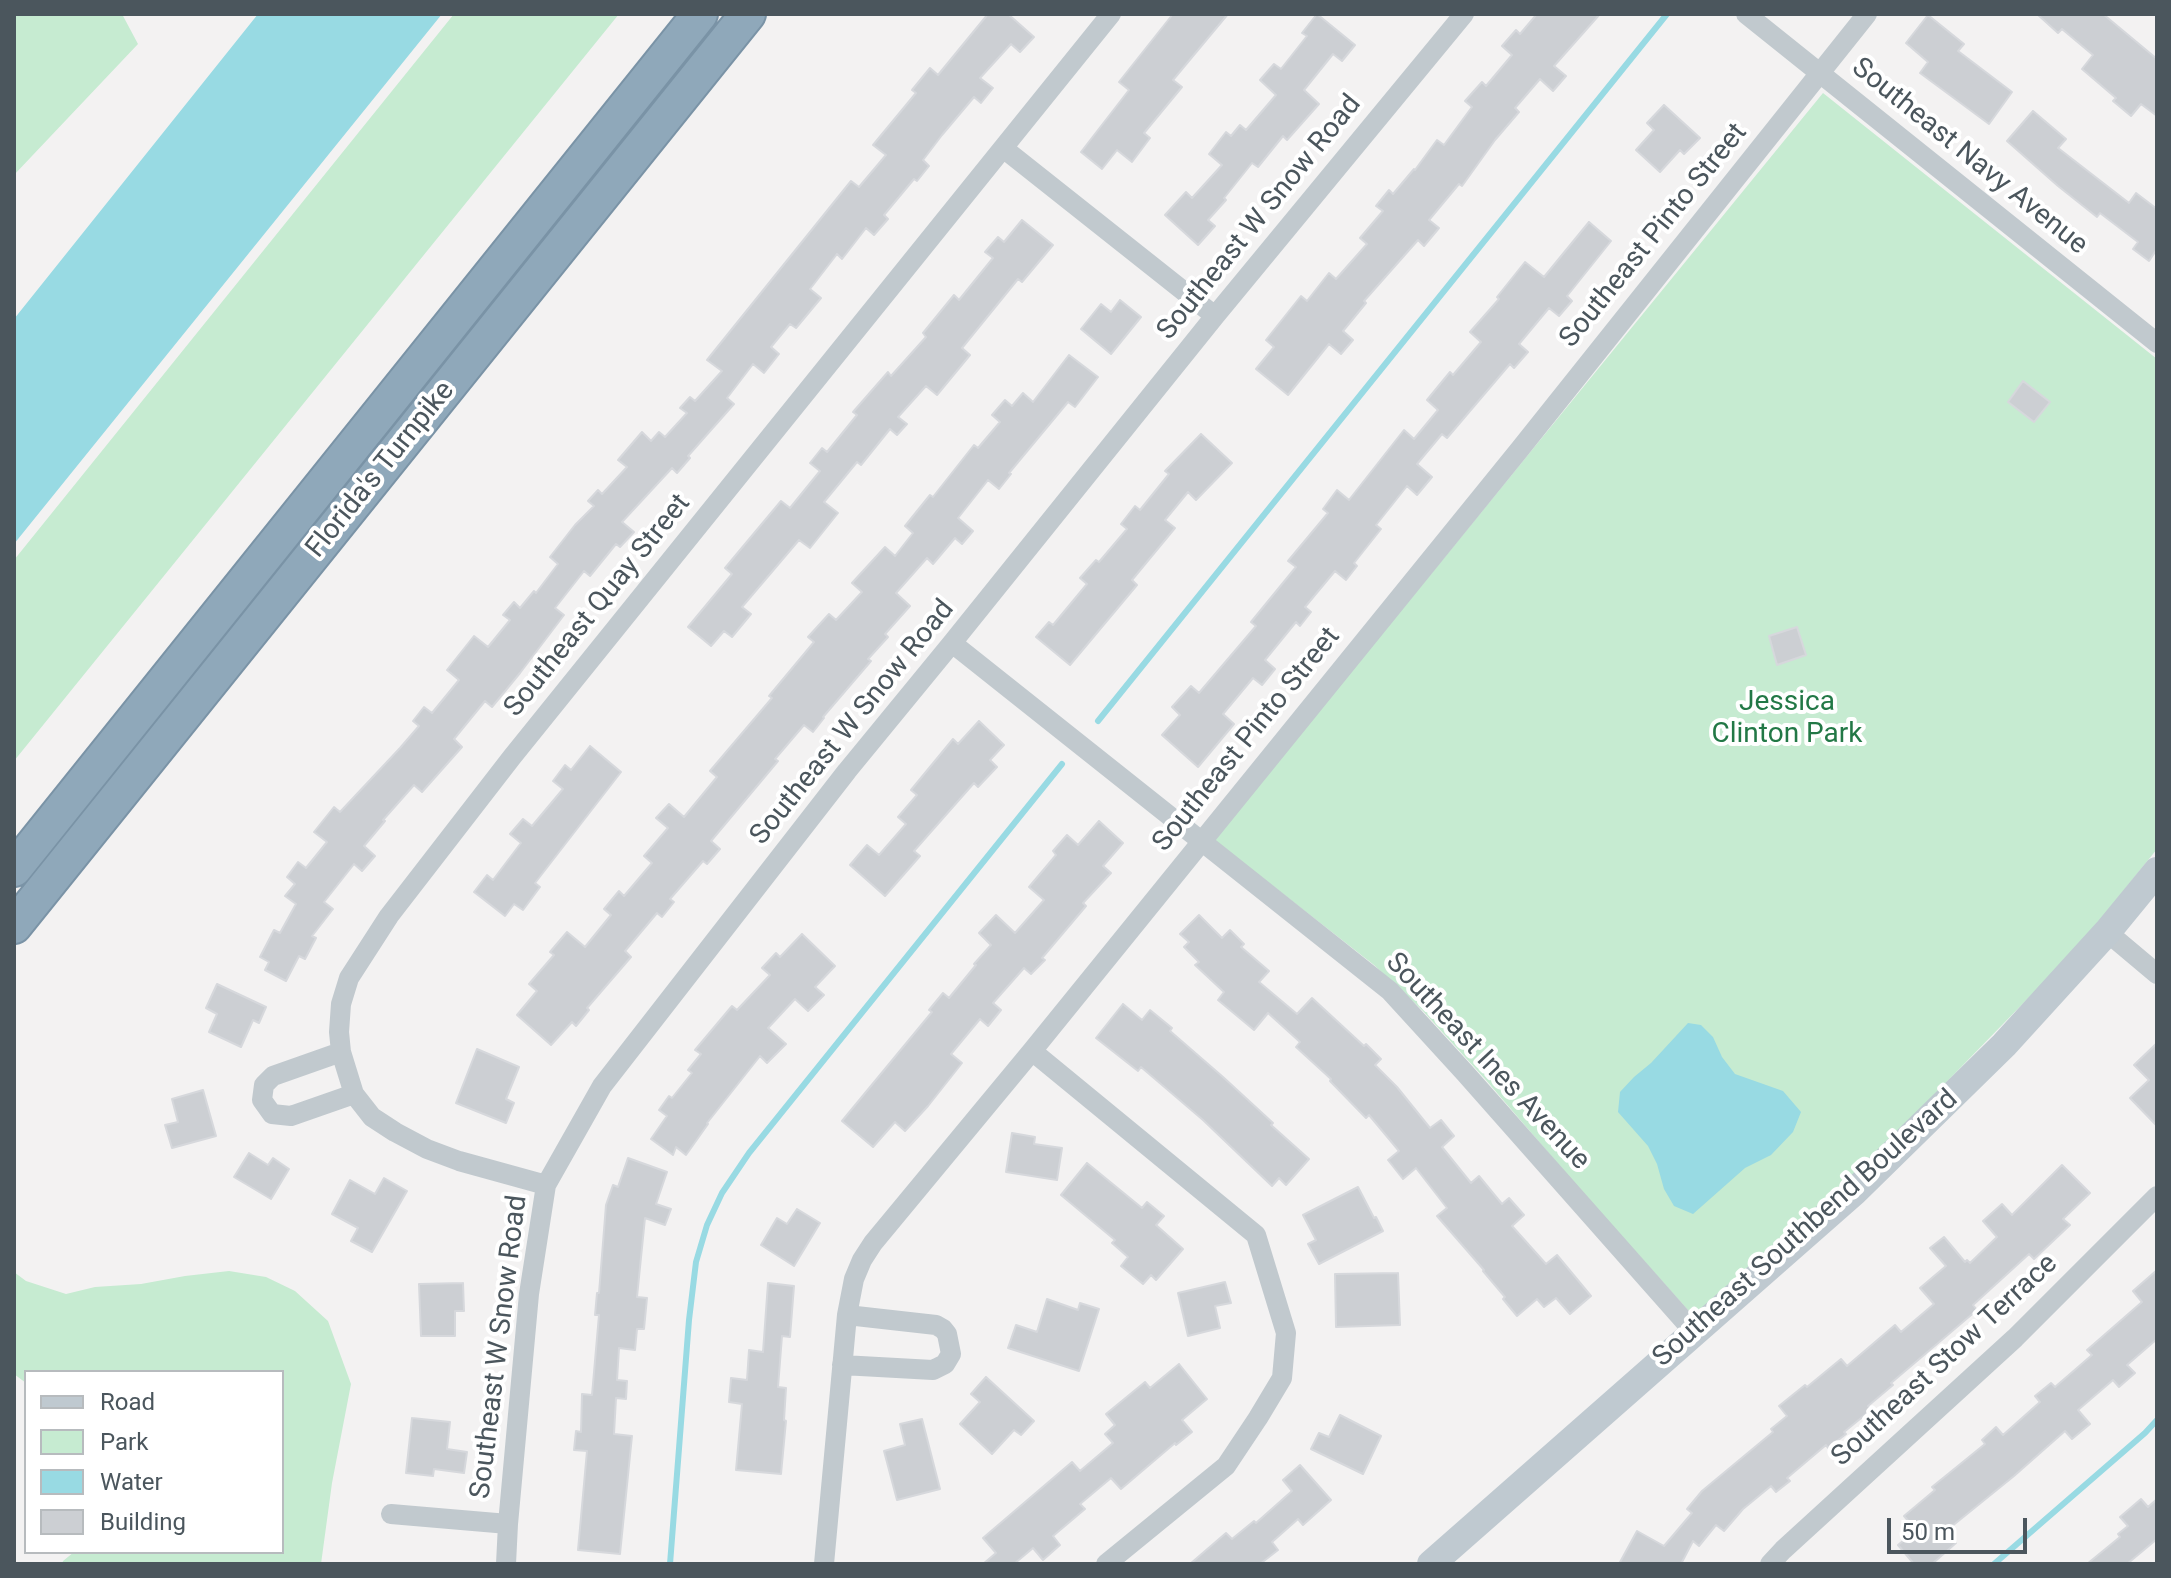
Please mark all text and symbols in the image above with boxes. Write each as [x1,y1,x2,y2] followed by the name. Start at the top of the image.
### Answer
[1844,52,2094,262] street label: Southeast Navy Avenue
[1151,89,1369,347] street label: Southeast W Snow Road
[1553,117,1755,355] street label: Southeast Pinto Street
[300,375,462,565] street label: Florida's Turnpike
[498,488,698,724] street label: Southeast Quay Street
[744,594,962,852] street label: Southeast W Snow Road
[1146,621,1348,859] street label: Southeast Pinto Street
[1712,686,1862,752] park label: Jessica Clinton Park
[1378,947,1596,1177] street label: Southeast Ines Avenue
[1647,1083,1965,1375] street label: Southeast Southbend Boulevard
[465,1193,535,1501] street label: Southeast W Snow Road
[1825,1248,2065,1474] street label: Southeast Stow Terrace
[24,1370,284,1554] legend
[100,1388,155,1416] text: Road
[100,1428,148,1456] text: Park
[100,1468,163,1496] text: Water
[1891,1502,2031,1552] scale bar
[100,1508,186,1536] text: Building
[1901,1518,1955,1546] text: 50 m

